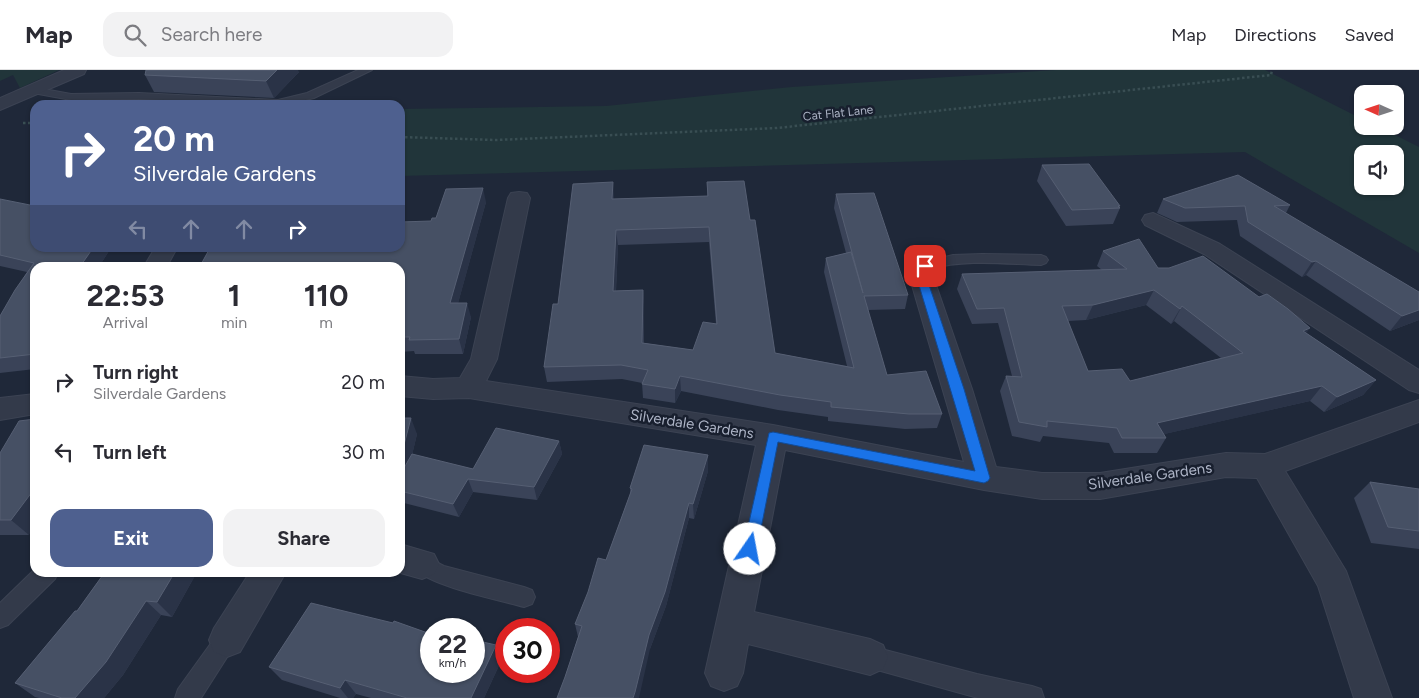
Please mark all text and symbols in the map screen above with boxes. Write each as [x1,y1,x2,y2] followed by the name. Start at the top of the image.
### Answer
[103,12,453,57] search box
[25,20,73,49] text: Map
[121,21,149,49] icon: search
[161,23,262,46] text: Search here
[1171,24,1206,46] text: Map
[1234,24,1316,46] text: Directions
[1344,24,1394,46] text: Saved
[1354,85,1404,135] north arrow
[1354,85,1404,195] map controls
[802,102,874,124] street label: Cat Flat Lane
[133,118,215,160] text: 20 m
[50,120,115,185] icon: right
[1354,145,1404,195] button: sound
[133,160,316,187] text: Silverdale Gardens
[124,215,152,243] icon: left
[177,215,205,243] icon: ahead
[230,215,258,243] icon: ahead
[283,215,311,243] icon: right
[904,245,946,287] pin
[911,252,939,280] icon: arrive
[87,277,164,314] text: 22:53
[228,277,240,314] text: 1
[304,277,348,314] text: 110
[103,313,148,332] text: Arrival
[221,313,247,332] text: min
[319,313,333,332] text: m
[93,361,179,384] text: Turn right
[50,368,78,396] icon: right
[341,371,385,394] text: 20 m
[93,384,226,403] text: Silverdale Gardens
[629,405,755,443] street label: Silverdale Gardens
[50,438,78,466] icon: left
[93,441,167,464] text: Turn left
[342,441,385,464] text: 30 m
[1087,458,1213,494] street label: Silverdale Gardens
[50,509,213,567] button: Exit
[223,509,385,567] button: Share
[723,522,775,574] position arrow
[495,618,560,683] speed limit sign: 30
[438,629,467,659] text: 22
[439,656,466,670] text: km/h

